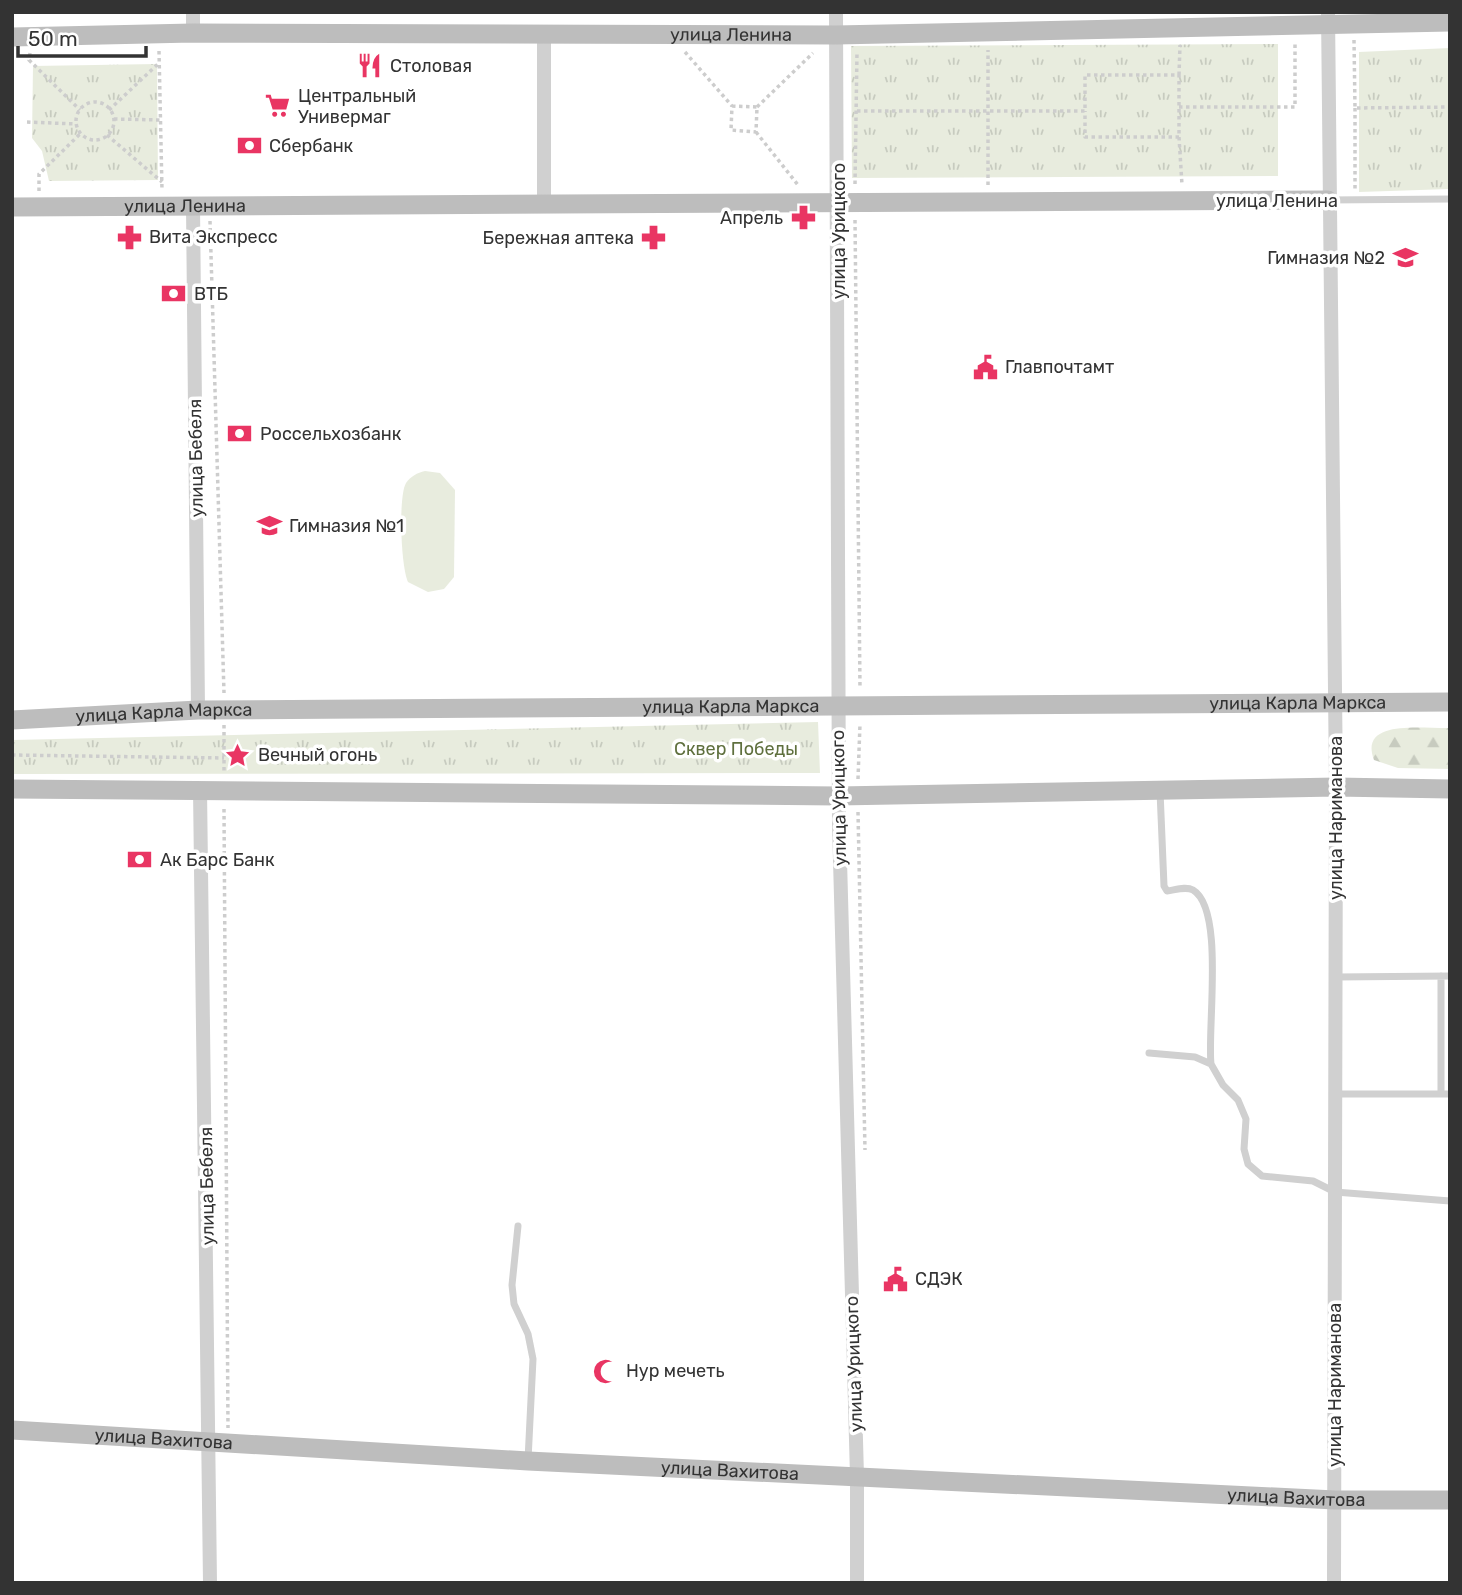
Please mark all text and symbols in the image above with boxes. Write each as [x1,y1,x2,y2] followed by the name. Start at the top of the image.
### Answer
[18,14,145,58] scale bar
[670,23,792,46] street label: улица Ленина
[28,26,78,51] text: 50 m
[356,52,384,80] restaurant icon: Столовая
[390,55,472,77] place label: Столовая
[298,85,416,128] place label: Центральный Универмаг
[264,92,292,120] supermarket icon: Центральный Универмаг
[235,132,263,160] bank icon: Сбербанк
[269,135,354,157] place label: Сбербанк
[828,163,850,299] street label: улица Урицкого
[1216,190,1338,212] street label: улица Ленина
[124,195,246,217] street label: улица Ленина
[789,204,817,232] pharmacy icon: Апрель
[720,207,783,229] place label: Апрель
[115,223,143,251] pharmacy icon: Вита Экспресс
[640,224,668,252] pharmacy icon: Бережная аптека
[149,226,278,248] place label: Вита Экспресс
[483,227,634,249] place label: Бережная аптека
[1391,244,1419,272] school or university icon: Гимназия №2
[1267,247,1385,269] place label: Гимназия №2
[160,280,188,308] bank icon: ВТБ
[194,283,228,305] place label: ВТБ
[971,353,999,381] public building icon: Главпочтамт
[1005,356,1114,378] place label: Главпочтамт
[184,399,208,517] street label: улица Бебеля
[226,420,254,448] bank icon: Россельхозбанк
[260,423,402,445] place label: Россельхозбанк
[255,512,283,540] school or university icon: Гимназия №1
[289,515,404,537] place label: Гимназия №1
[1209,691,1386,715] street label: улица Карла Маркса
[642,695,819,718] street label: улица Карла Маркса
[75,699,252,728] street label: улица Карла Маркса
[827,730,851,866] street label: улица Урицкого
[1325,736,1347,900] street label: улица Нариманова
[674,738,798,760] park label: Сквер Победы
[224,741,252,769] place icon: Вечный огонь
[258,744,377,766] place label: Вечный огонь
[126,846,154,874] bank icon: Ак Барс Банк
[160,849,275,871] place label: Ак Барс Банк
[195,1127,219,1245] street label: улица Бебеля
[881,1265,909,1293] public building icon: СДЭК
[915,1268,963,1290] place label: СДЭК
[841,1296,867,1432] street label: улица Урицкого
[1324,1303,1346,1467] street label: улица Нариманова
[592,1357,620,1385] mosque icon: Нур мечеть
[626,1360,724,1382] place label: Нур мечеть
[94,1424,233,1454] street label: улица Вахитова
[660,1456,800,1485] street label: улица Вахитова
[1226,1484,1365,1511] street label: улица Вахитова

